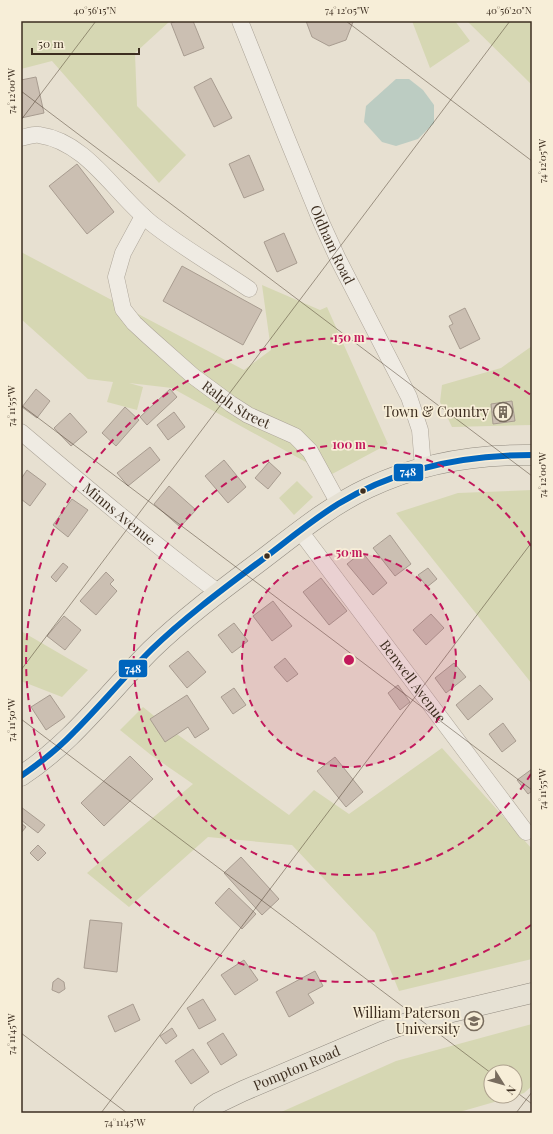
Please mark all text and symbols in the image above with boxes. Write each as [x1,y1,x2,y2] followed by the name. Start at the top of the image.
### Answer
[74,3,116,17] text: 40°56'15"N
[325,3,370,17] text: 74°12'05"W
[486,3,532,17] text: 40°56'20"N
[32,30,139,56] scale bar
[38,35,64,51] text: 50 m
[4,67,18,114] text: 74°12'00"W
[535,138,549,183] text: 74°12'05"W
[306,202,359,287] street label: Oldham Road
[333,329,365,345] text: 150 m
[198,376,274,433] street label: Ralph Street
[4,384,18,427] text: 74°11'55"W
[492,401,514,423] building icon: Town & Country
[383,402,489,421] place label: Town & Country
[332,436,366,452] text: 100 m
[535,451,549,498] text: 74°12'00"W
[393,463,424,482] line badge: 748
[400,464,416,479] text: 748
[79,478,160,549] street label: Minns Avenue
[358,486,368,496] unlabelled marker
[336,544,363,560] text: 50 m
[262,551,272,561] unlabelled marker
[376,636,451,726] street label: Benwell Avenue
[342,653,356,667] centre of rings
[118,659,148,678] line badge: 748
[125,661,141,676] text: 748
[4,698,18,741] text: 74°11'50"W
[535,767,549,810] text: 74°11'55"W
[352,1003,461,1038] place label: William Paterson University
[463,1010,485,1032] school or university icon: William Paterson University
[4,1012,18,1055] text: 74°11'45"W
[250,1041,343,1095] street label: Pompton Road
[483,1064,523,1104] north arrow
[503,1083,520,1098] text: N
[104,1115,147,1129] text: 74°11'45"W

